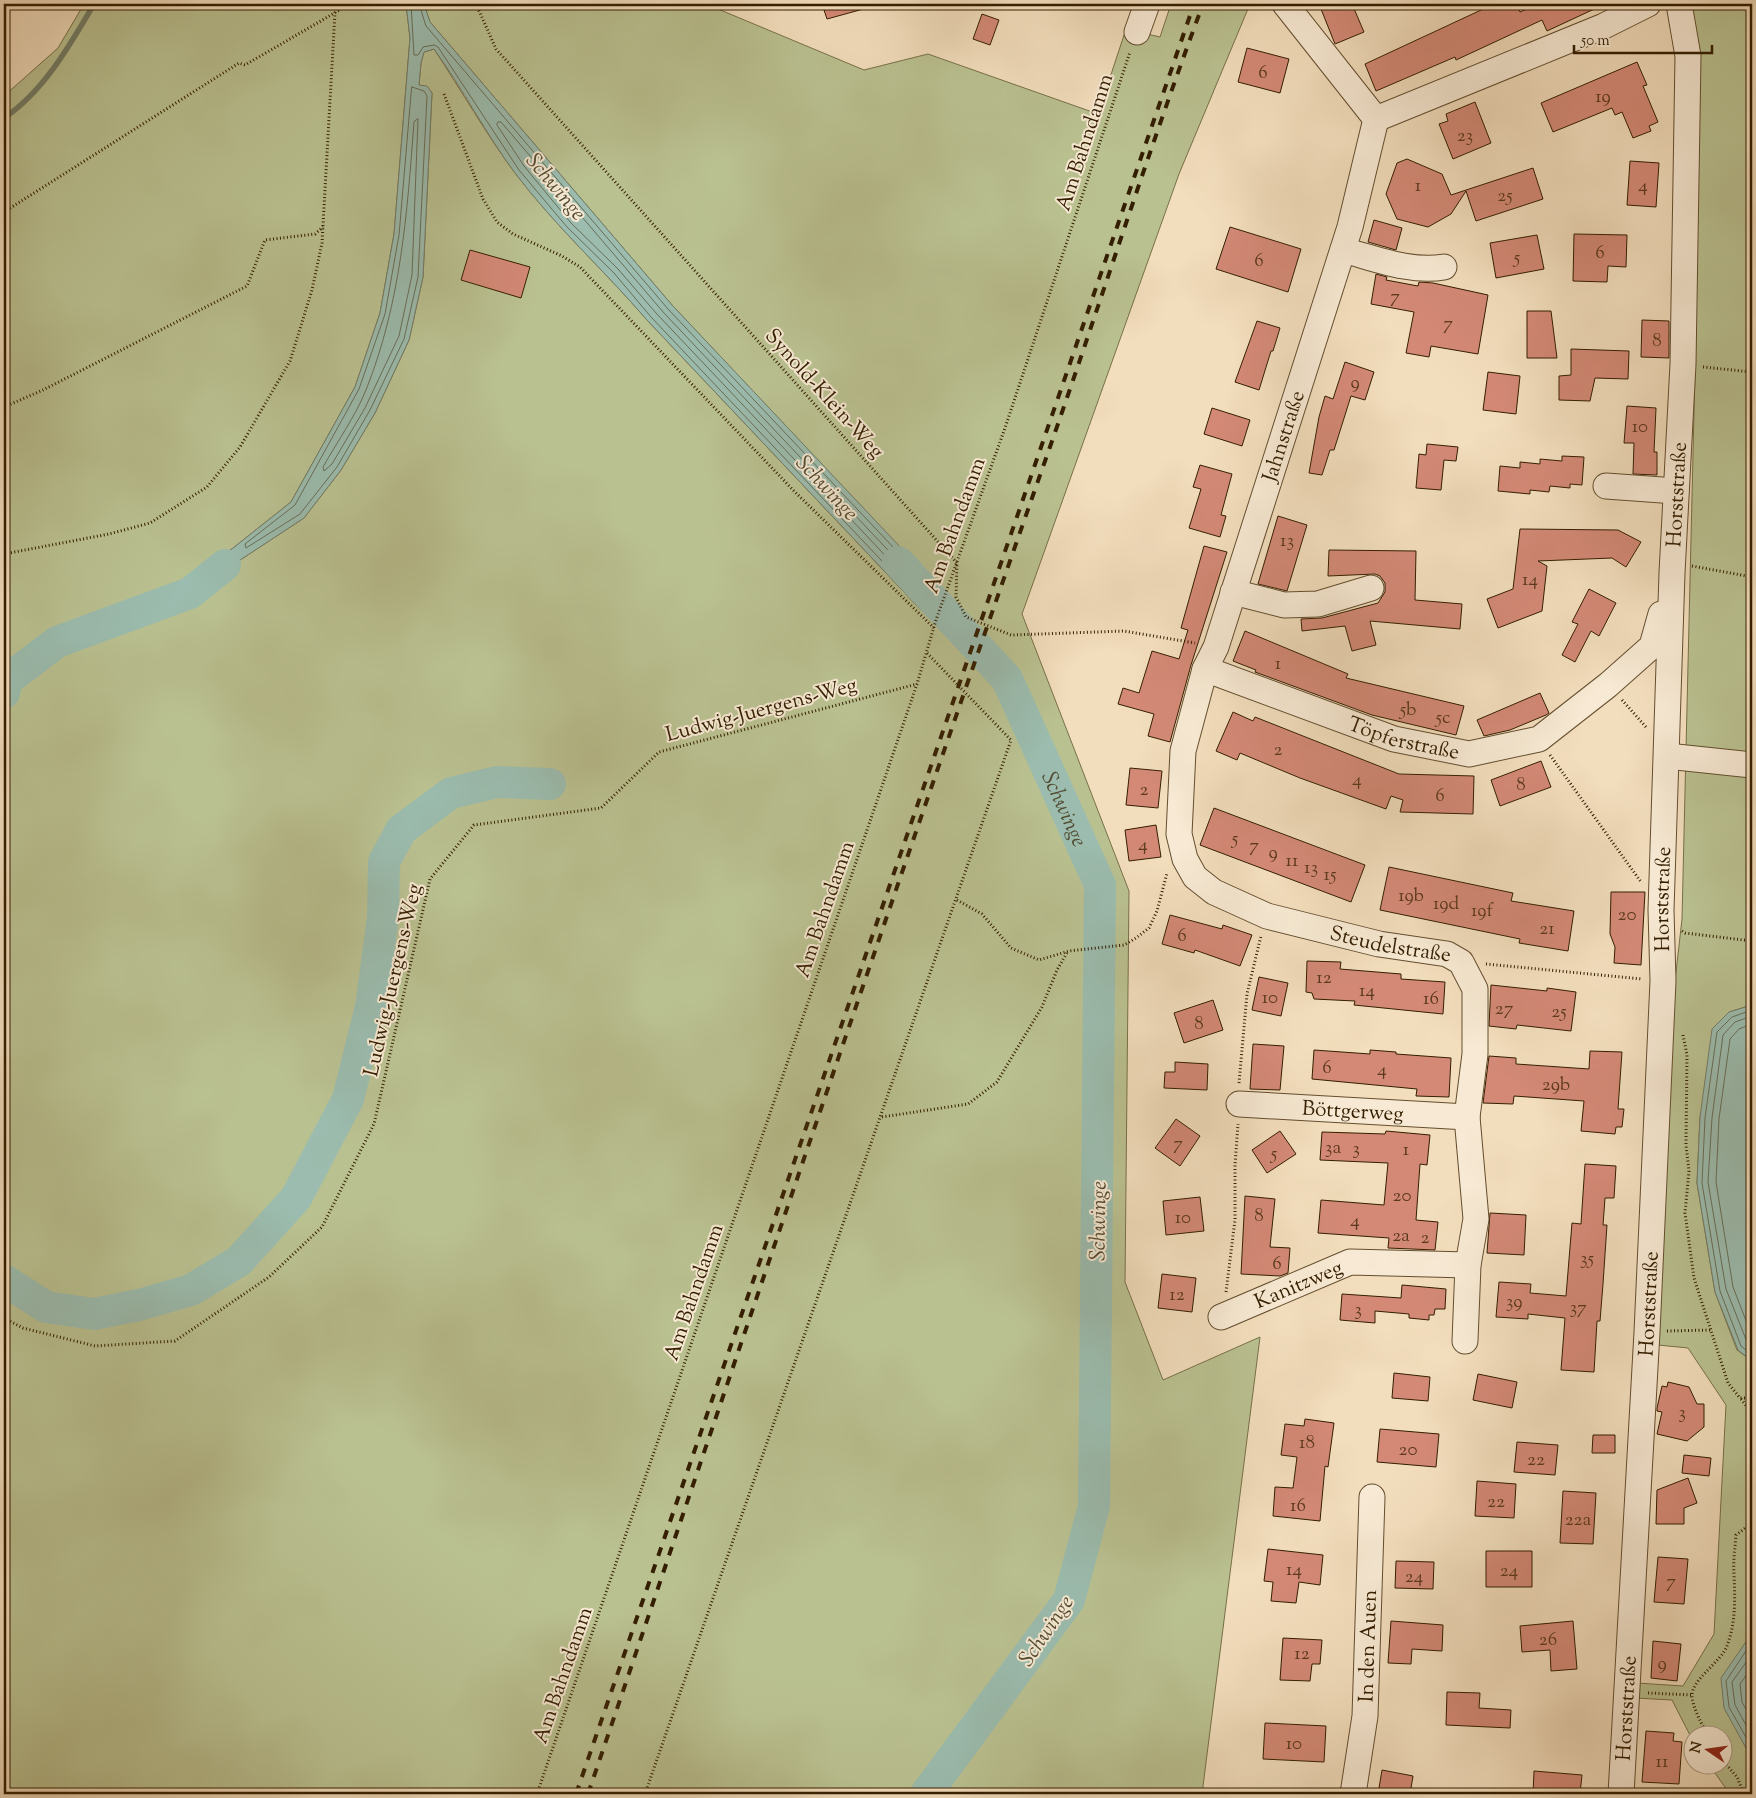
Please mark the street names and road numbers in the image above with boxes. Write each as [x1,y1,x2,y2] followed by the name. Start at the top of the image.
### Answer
[1050,70,1122,215] street label: Am Bahndamm
[757,323,890,466] street label: Synold-Klein-Weg
[1256,387,1314,487] street label: Jahnstraße
[1660,441,1696,548] street label: Horststraße
[917,454,994,598] street label: Am Bahndamm
[662,671,861,751] street label: Ludwig-Juergens-Weg
[1343,710,1462,769] street label: Töpferstraße
[788,837,863,982] street label: Am Bahndamm
[1648,846,1680,952] street label: Horststraße
[357,881,431,1080] street label: Ludwig-Juergens-Weg
[1326,919,1453,971] street label: Steudelstraße
[1301,1095,1404,1130] street label: Böttgerweg
[657,1220,732,1365] street label: Am Bahndamm
[1633,1251,1668,1357] street label: Horststraße
[1250,1254,1348,1318] street label: Kanitzweg
[1352,1589,1386,1703] street label: In den Auen
[526,1603,601,1748] street label: Am Bahndamm
[1610,1655,1646,1762] street label: Horststraße

